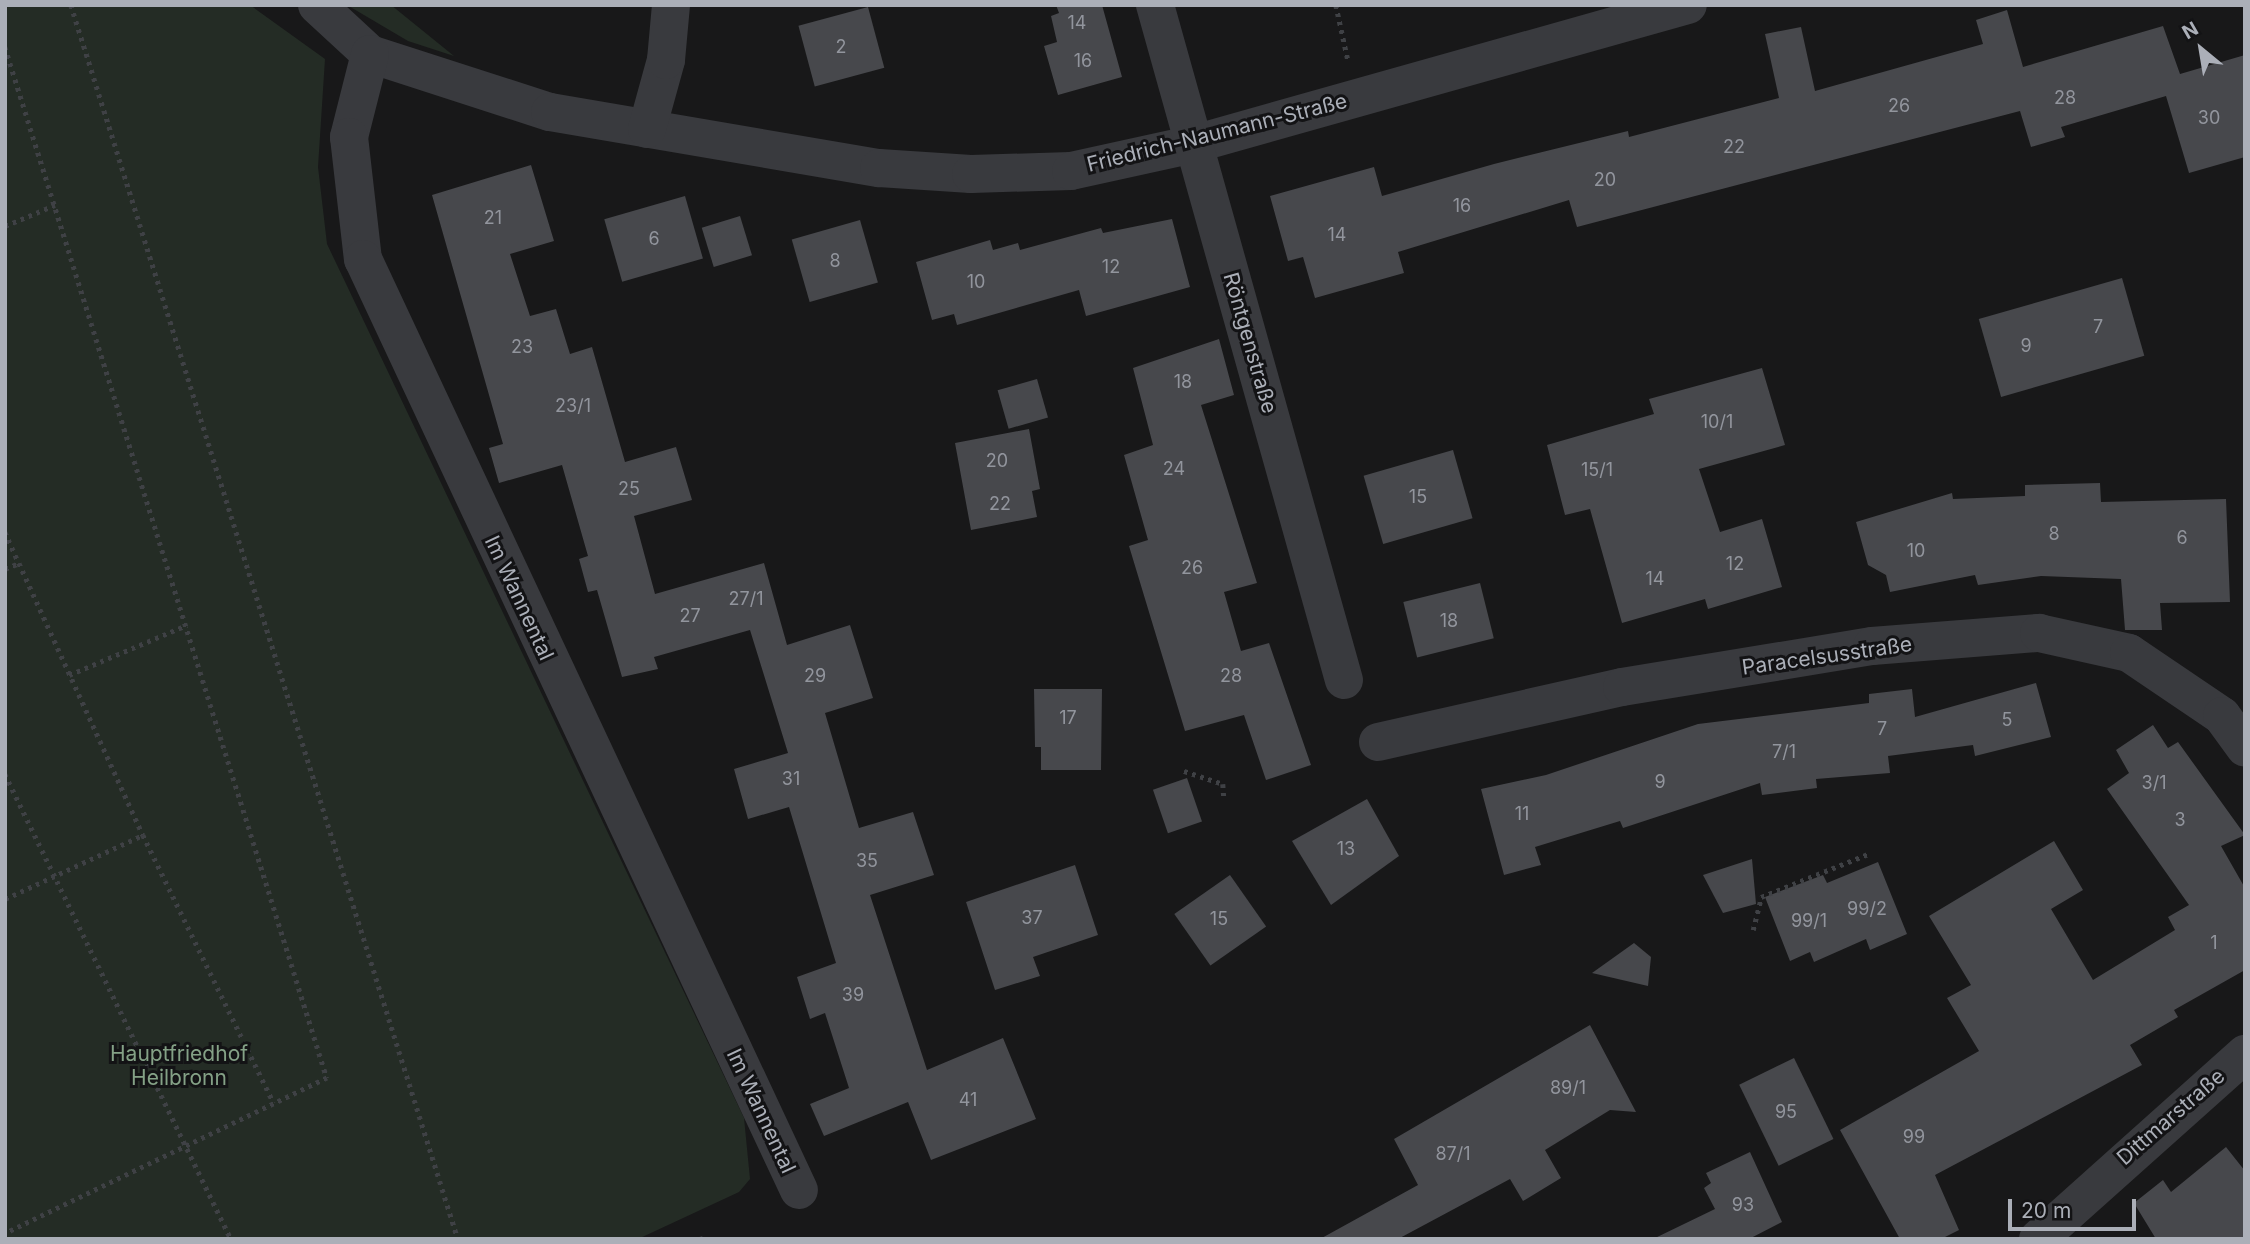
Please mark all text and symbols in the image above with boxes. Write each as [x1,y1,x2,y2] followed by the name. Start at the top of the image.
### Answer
[1068,12,1086,34] house number: 14
[2166,14,2236,84] north arrow
[2178,17,2202,44] text: N
[836,36,846,58] house number: 2
[1074,50,1092,72] house number: 16
[2054,87,2076,109] house number: 28
[1084,88,1350,178] street label: Friedrich-Naumann-Straße
[1888,95,1910,117] house number: 26
[2198,107,2220,129] house number: 30
[1723,136,1745,158] house number: 22
[1594,169,1616,191] house number: 20
[1453,195,1471,217] house number: 16
[484,207,502,229] house number: 21
[1328,224,1346,246] house number: 14
[648,228,660,250] house number: 6
[829,250,841,272] house number: 8
[1102,256,1120,278] house number: 12
[1218,270,1282,416] street label: Röntgenstraße
[967,271,985,293] house number: 10
[2093,316,2103,338] house number: 7
[2020,335,2032,357] house number: 9
[511,336,533,358] house number: 23
[1174,371,1192,393] house number: 18
[555,395,591,417] house number: 23/1
[1701,411,1733,433] house number: 10/1
[986,450,1008,472] house number: 20
[1163,458,1185,480] house number: 24
[1581,459,1613,481] house number: 15/1
[618,478,640,500] house number: 25
[1409,486,1427,508] house number: 15
[989,493,1011,515] house number: 22
[2048,523,2060,545] house number: 8
[2176,527,2188,549] house number: 6
[479,532,559,664] street label: Im Wannental
[1907,540,1925,562] house number: 10
[1726,553,1744,575] house number: 12
[1181,557,1203,579] house number: 26
[1646,568,1664,590] house number: 14
[729,588,763,610] house number: 27/1
[679,605,701,627] house number: 27
[1440,610,1458,632] house number: 18
[1740,632,1914,680] street label: Paracelsusstraße
[804,665,826,687] house number: 29
[1220,665,1242,687] house number: 28
[1059,707,1077,729] house number: 17
[2002,709,2012,731] house number: 5
[1877,718,1887,740] house number: 7
[1772,741,1796,763] house number: 7/1
[782,768,800,790] house number: 31
[1654,771,1666,793] house number: 9
[2142,772,2166,794] house number: 3/1
[1515,803,1529,825] house number: 11
[2174,809,2186,831] house number: 3
[1337,838,1355,860] house number: 13
[856,850,878,872] house number: 35
[1847,898,1887,920] house number: 99/2
[1021,907,1043,929] house number: 37
[1210,908,1228,930] house number: 15
[1791,910,1827,932] house number: 99/1
[2210,932,2218,954] house number: 1
[842,984,864,1006] house number: 39
[110,1041,248,1091] park label: Hauptfriedhof Heilbronn
[721,1045,801,1177] street label: Im Wannental
[2112,1063,2230,1171] street label: Dittmarstraße
[1550,1077,1586,1099] house number: 89/1
[959,1089,977,1111] house number: 41
[1775,1101,1797,1123] house number: 95
[1903,1126,1925,1148] house number: 99
[1435,1143,1471,1165] house number: 87/1
[2012,1184,2140,1228] scale bar
[1732,1194,1754,1216] house number: 93
[2021,1198,2071,1223] text: 20 m

